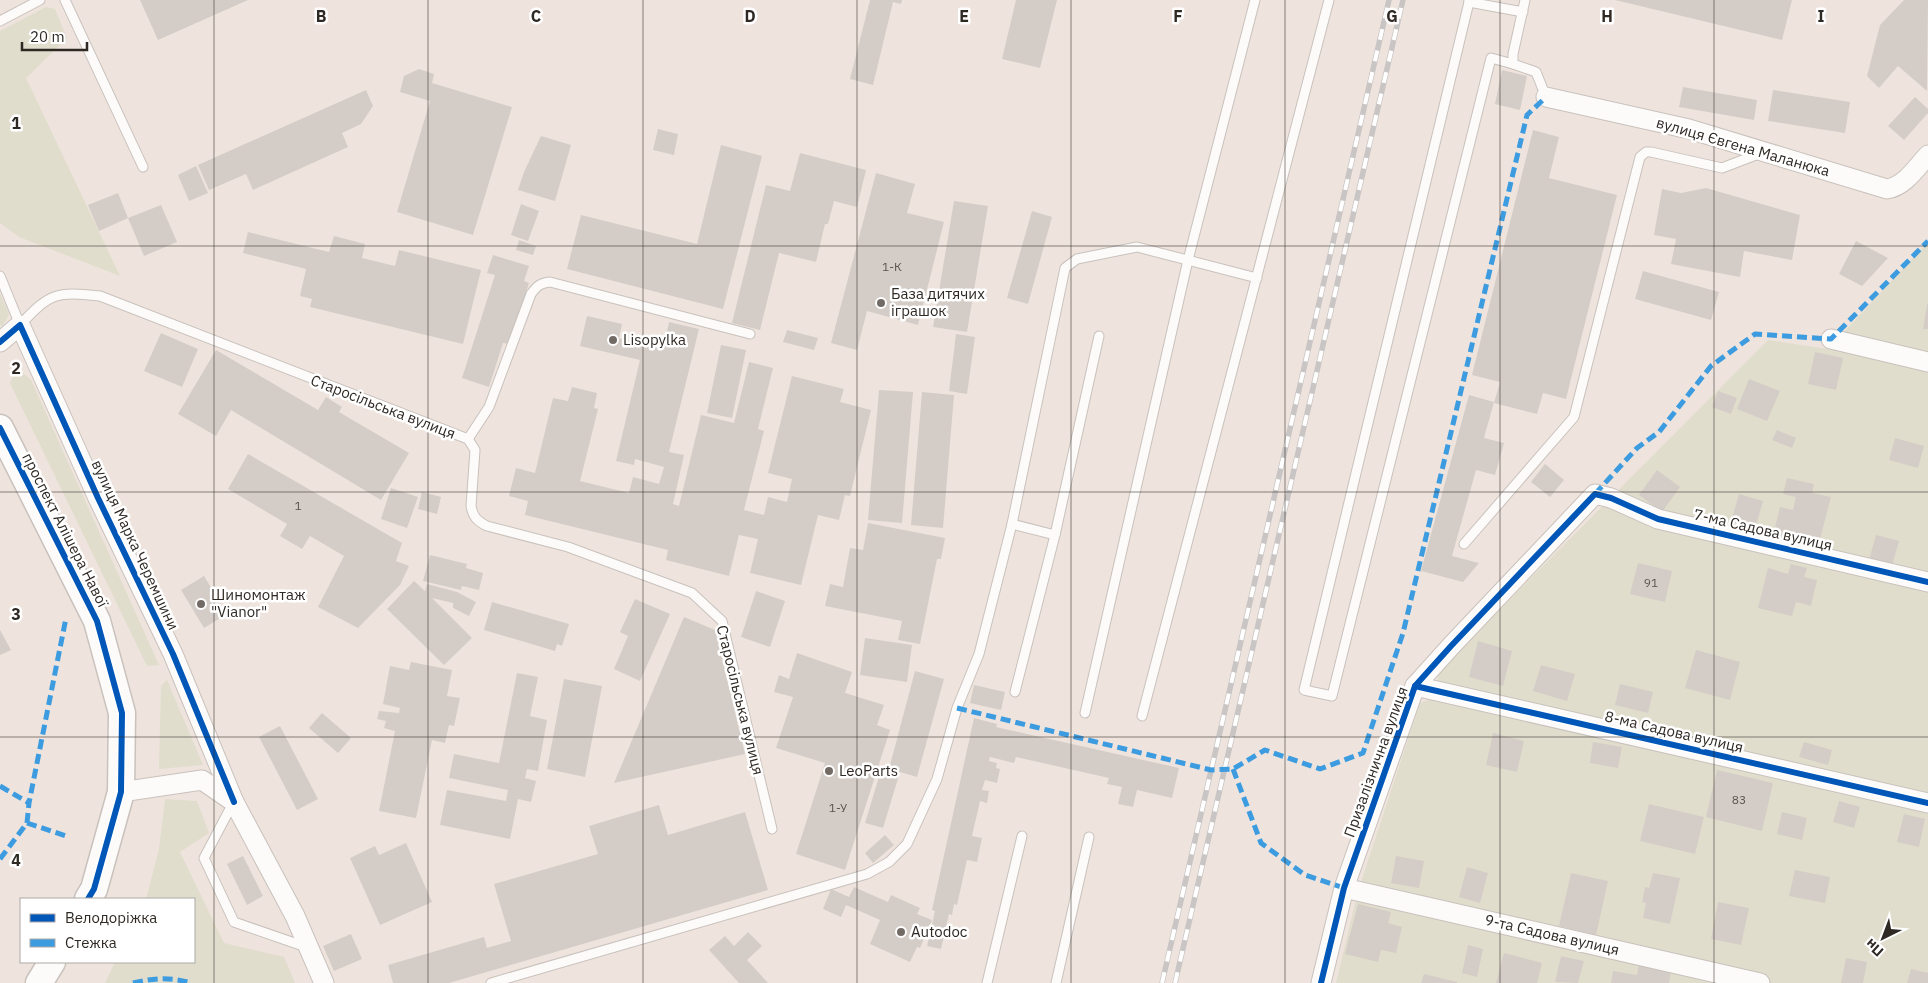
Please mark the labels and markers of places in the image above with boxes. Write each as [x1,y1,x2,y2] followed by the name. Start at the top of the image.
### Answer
[891,284,985,320] place label: База дитячих іграшок
[875,297,887,309] marker: База дитячих іграшок
[623,330,686,349] place label: Lisopylka
[607,334,619,346] marker: Lisopylka
[211,585,306,621] place label: Шиномонтаж "Vianor"
[195,598,207,610] marker: Шиномонтаж "Vianor"
[839,761,898,780] place label: LeoParts
[823,765,835,777] marker: LeoParts
[911,922,968,941] place label: Autodoc
[895,926,907,938] marker: Autodoc

